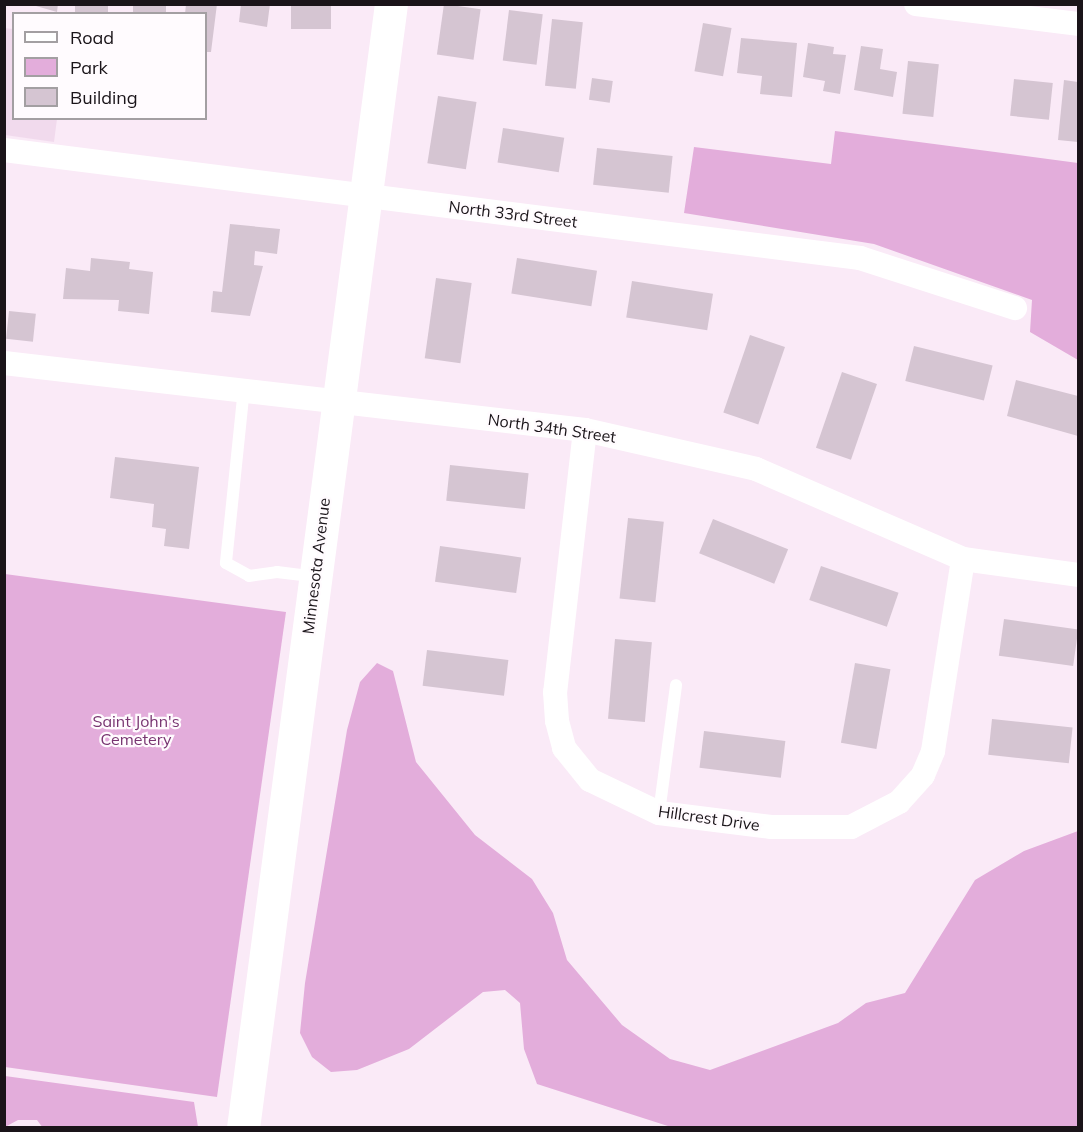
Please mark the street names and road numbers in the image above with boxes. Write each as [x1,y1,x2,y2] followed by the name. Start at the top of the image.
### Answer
[448,197,578,231] street label: North 33rd Street
[487,410,617,446] street label: North 34th Street
[298,497,334,635] street label: Minnesota Avenue
[657,801,761,835] street label: Hillcrest Drive

